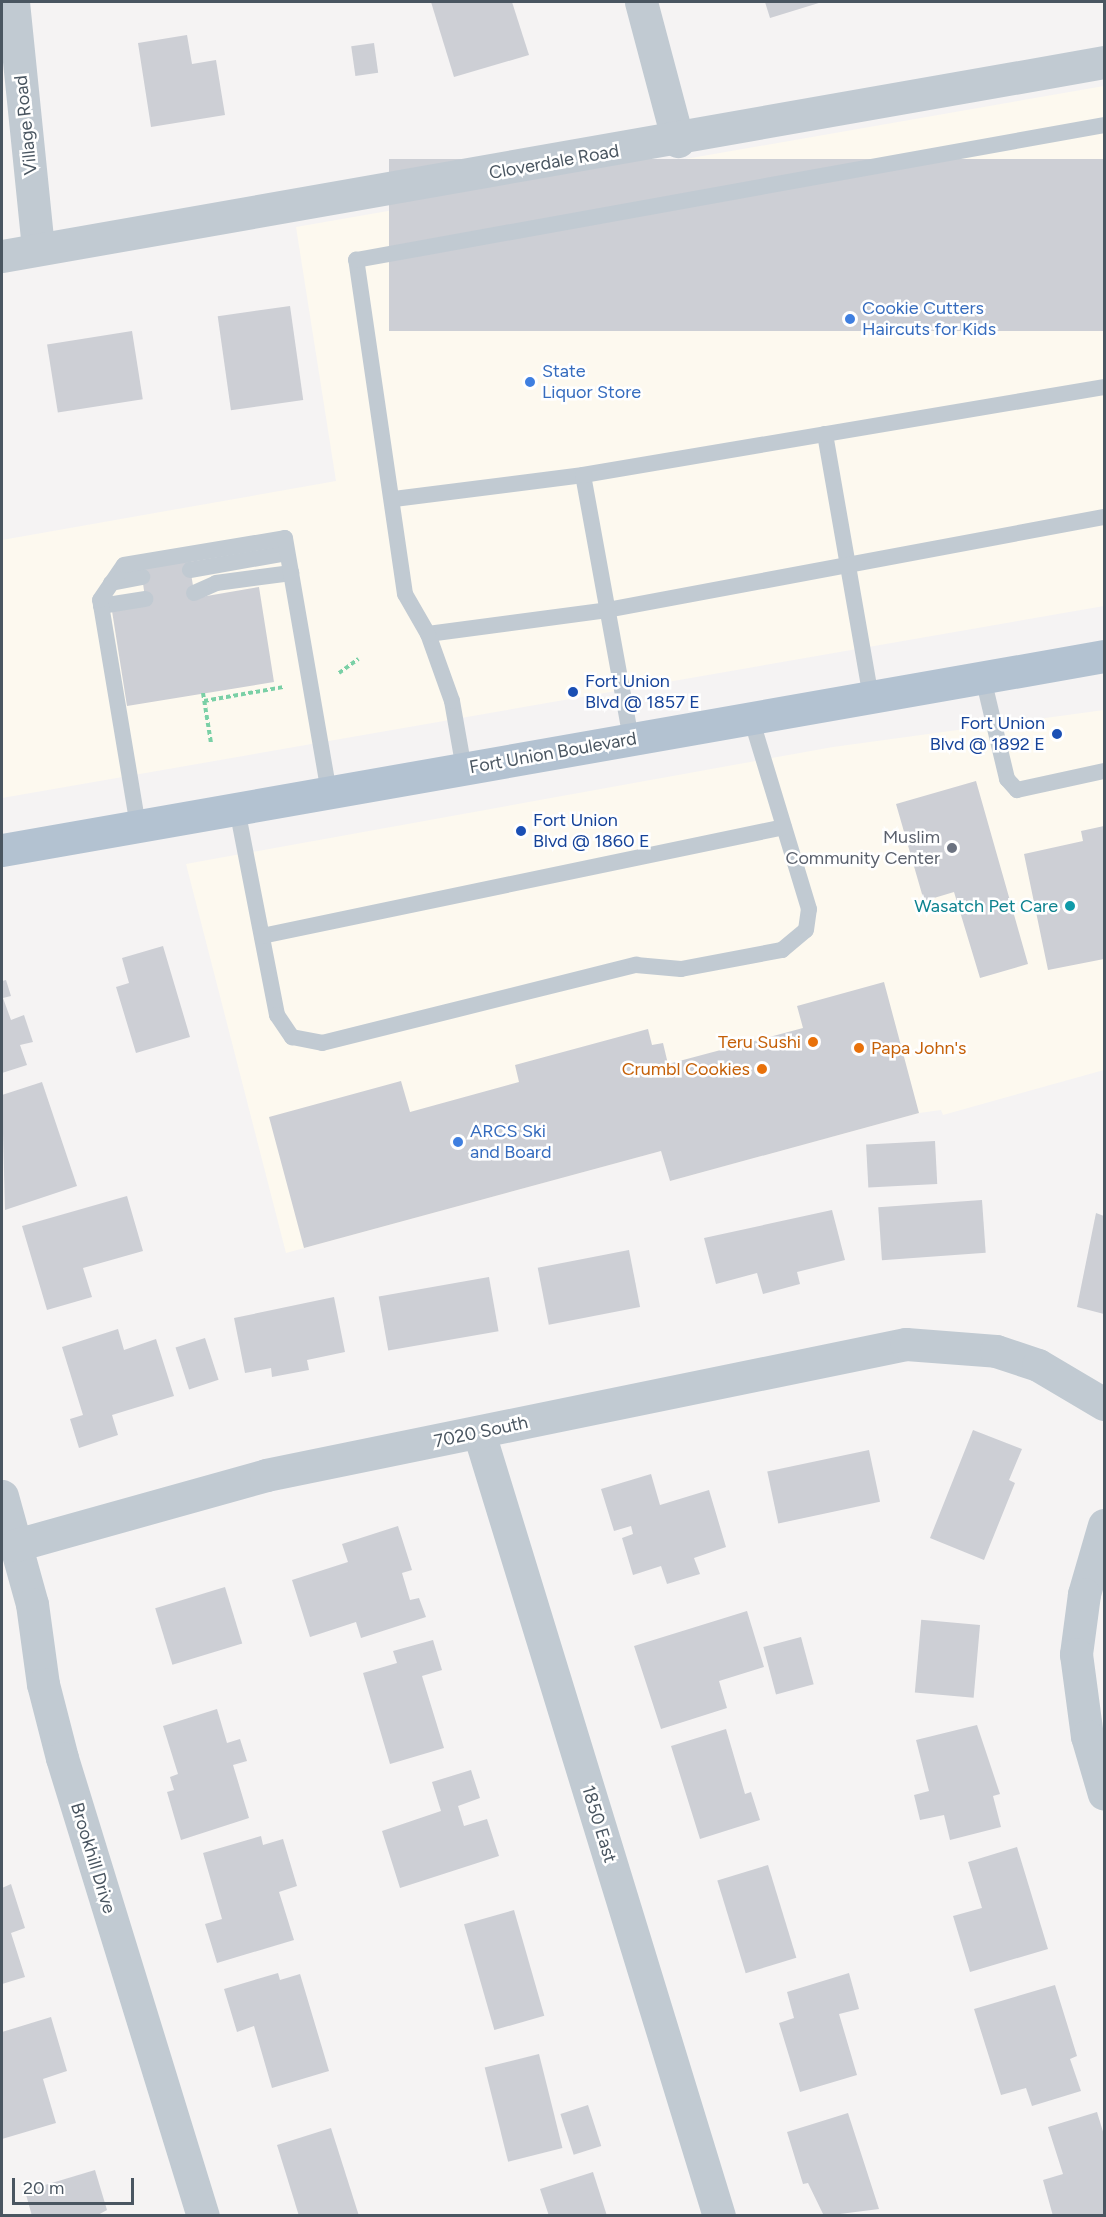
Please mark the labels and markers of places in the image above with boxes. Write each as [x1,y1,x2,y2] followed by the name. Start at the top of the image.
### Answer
[862,298,996,340] place label: Cookie Cutters Haircuts for Kids
[843,312,857,326] marker: Cookie Cutters Haircuts for Kids
[542,361,641,404] place label: State Liquor Store
[523,375,537,389] marker: State Liquor Store
[585,671,700,714] place label: Fort Union Blvd @ 1857 E
[566,685,580,699] marker: Fort Union Blvd @ 1857 E
[930,713,1045,756] place label: Fort Union Blvd @ 1892 E
[1050,727,1064,741] marker: Fort Union Blvd @ 1892 E
[533,810,650,852] place label: Fort Union Blvd @ 1860 E
[514,824,528,838] marker: Fort Union Blvd @ 1860 E
[785,827,940,870] place label: Muslim Community Center
[945,841,959,855] marker: Muslim Community Center
[914,895,1058,917] place label: Wasatch Pet Care
[1063,899,1077,913] marker: Wasatch Pet Care
[718,1031,801,1053] place label: Teru Sushi
[806,1035,820,1049] marker: Teru Sushi
[871,1037,966,1059] place label: Papa John's
[852,1041,866,1055] marker: Papa John's
[622,1058,750,1080] place label: Crumbl Cookies
[755,1062,769,1076] marker: Crumbl Cookies
[470,1121,551,1164] place label: ARCS Ski and Board
[451,1135,465,1149] marker: ARCS Ski and Board

